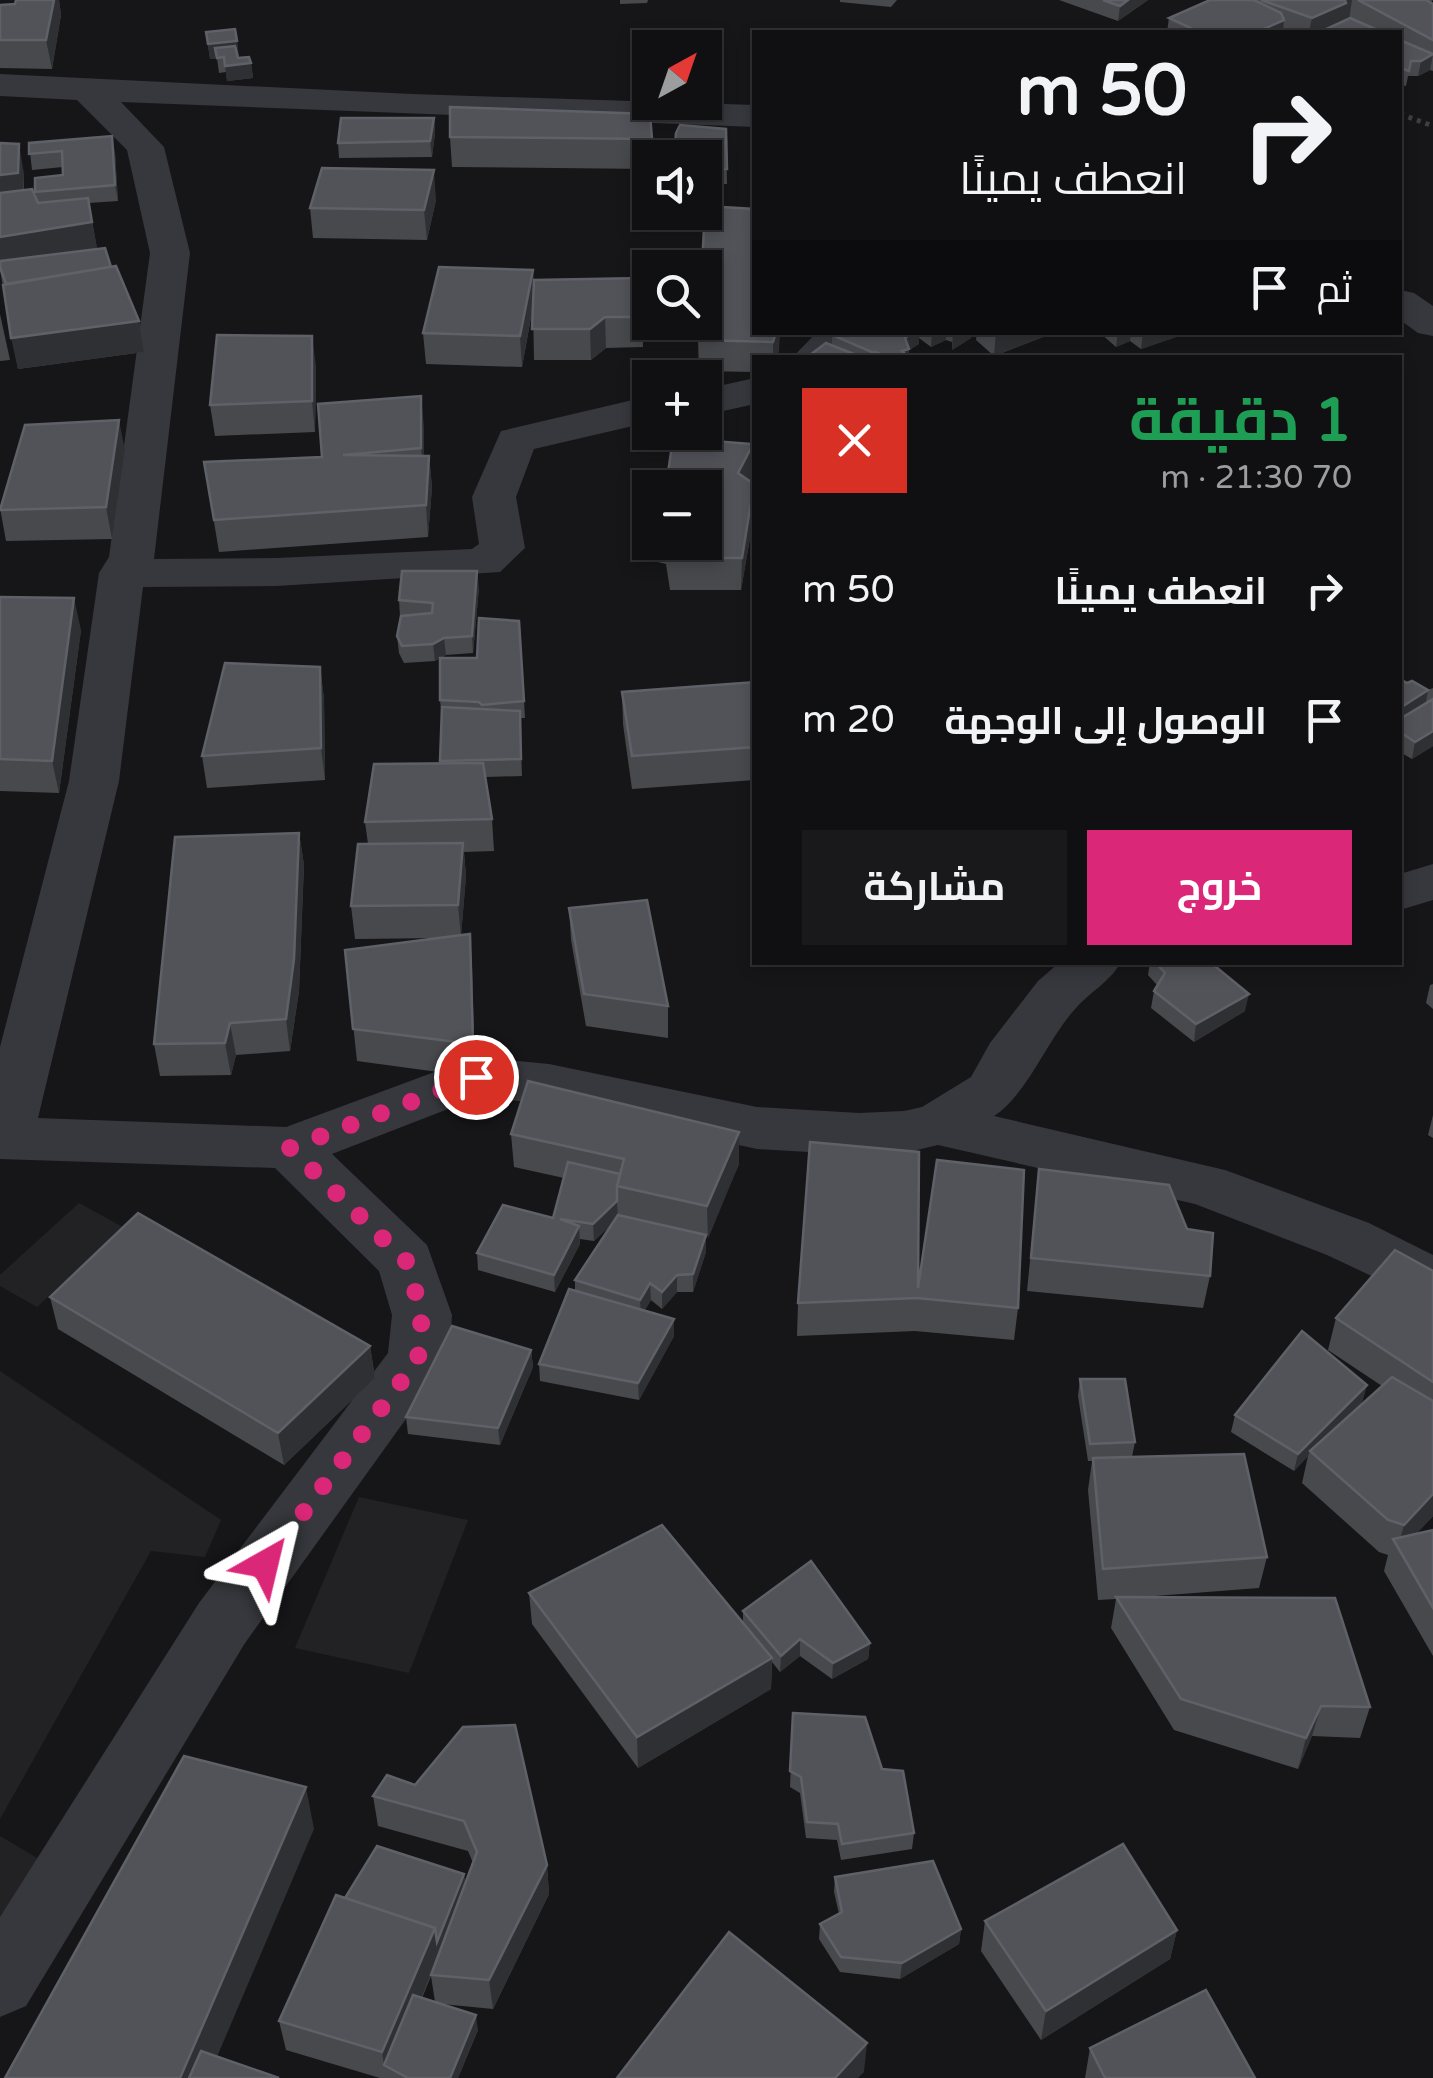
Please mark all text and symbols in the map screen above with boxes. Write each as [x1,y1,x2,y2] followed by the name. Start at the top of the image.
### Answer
[632,30,722,120] north arrow
[632,30,722,560] map controls
[1017,50,1187,134] text: 50 m
[1222,70,1352,200] icon: right
[632,140,722,230] button: sound
[959,153,1187,207] text: انعطف يمينًا
[632,250,722,340] button: search
[1242,260,1297,315] icon: arrive
[1317,267,1352,313] text: ثم
[632,360,722,450] button: +
[1129,385,1352,457] text: 1 دقيقة
[802,388,907,493] button: close
[1160,459,1352,497] text: 70 m · 21:30
[632,470,722,560] button: −
[1297,563,1352,618] icon: right
[802,567,895,613] text: 50 m
[1055,569,1267,615] text: انعطف يمينًا
[1297,693,1352,748] icon: arrive
[802,697,895,743] text: 20 m
[944,699,1267,745] text: الوصول إلى الوجهة
[802,830,1067,945] button: مشاركة
[1087,830,1352,945] button: خروج
[434,1035,519,1120] pin
[449,1050,504,1105] icon: arrive
[213,1512,317,1616] position arrow

